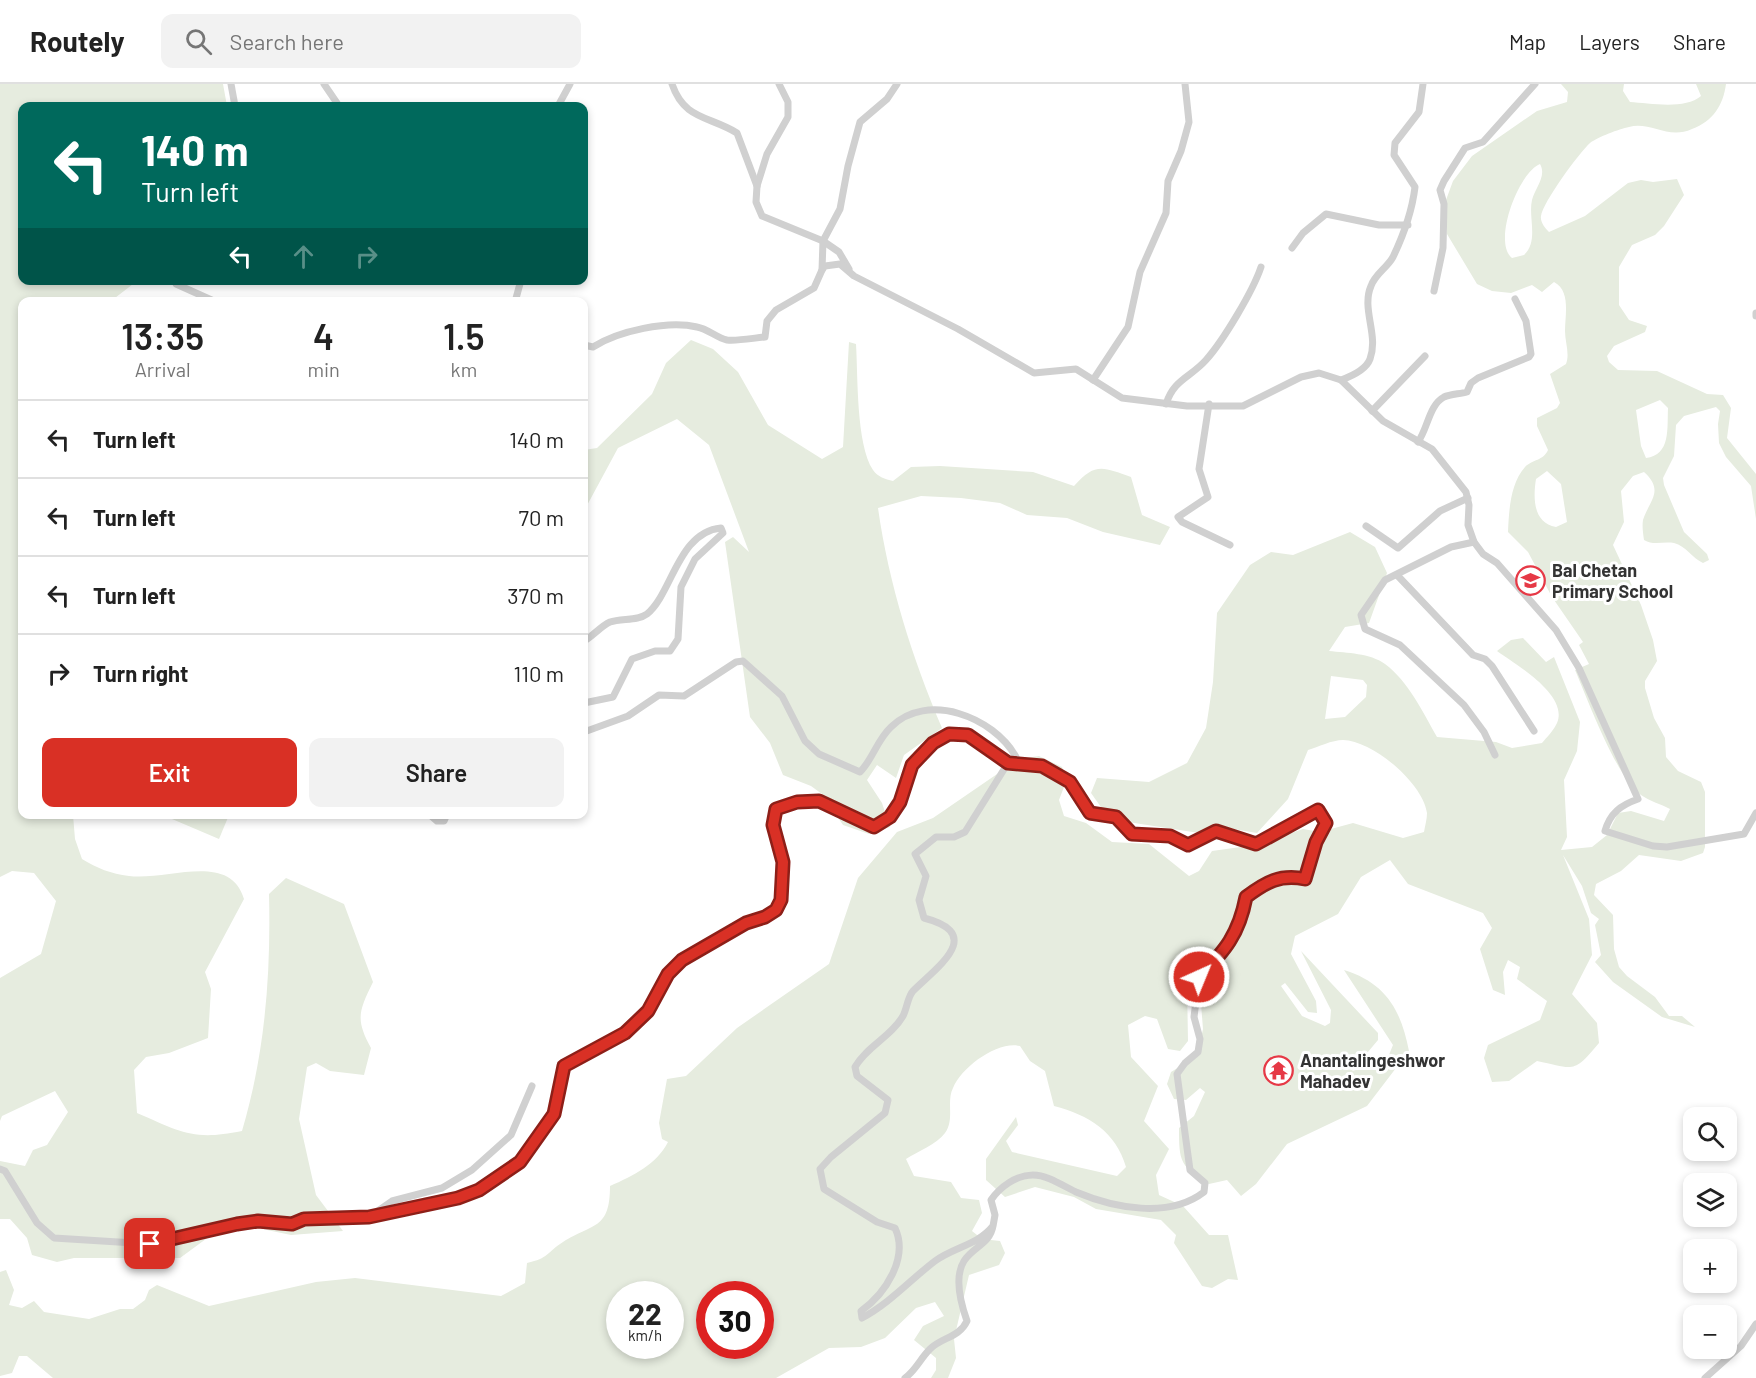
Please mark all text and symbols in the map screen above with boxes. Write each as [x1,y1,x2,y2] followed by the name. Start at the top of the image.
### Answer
[161,14,581,68] search box
[30,24,125,58] text: Routely
[182,25,215,58] icon: search
[230,28,344,54] text: Search here
[1509,29,1546,54] text: Map
[1579,29,1640,54] text: Layers
[1673,29,1726,54] text: Share
[141,124,249,174] text: 140 m
[42,126,120,204] icon: left
[141,175,239,207] text: Turn left
[224,240,257,273] icon: left
[287,240,320,273] icon: ahead
[350,240,383,273] icon: right
[121,314,204,357] text: 13:35
[313,314,334,357] text: 4
[443,314,485,357] text: 1.5
[135,357,191,381] text: Arrival
[307,357,340,381] text: min
[451,357,477,381] text: km
[42,423,75,456] icon: left
[93,426,176,452] text: Turn left
[509,426,564,452] text: 140 m
[42,501,75,534] icon: left
[93,504,176,530] text: Turn left
[519,504,564,530] text: 70 m
[1552,559,1673,602] place label: Bal Chetan Primary School
[1515,564,1547,596] school or university icon: Bal Chetan Primary School
[42,579,75,612] icon: left
[93,582,176,608] text: Turn left
[507,582,564,608] text: 370 m
[42,657,75,690] icon: right
[93,660,188,686] text: Turn right
[514,660,564,686] text: 110 m
[42,738,297,807] button: Exit
[309,738,564,807] button: Share
[1167,945,1231,1009] position arrow
[1300,1049,1445,1092] place label: Anantalingeshwor Mahadev
[1263,1054,1295,1086] temple icon: Anantalingeshwor Mahadev
[1683,1107,1737,1359] map controls
[1683,1107,1737,1161] button: search
[1683,1173,1737,1227] button: layers
[124,1218,175,1269] pin
[133,1227,166,1260] icon: arrive
[1683,1239,1737,1293] button: +
[696,1281,774,1359] speed limit sign: 30
[628,1295,662,1331] text: 22
[1683,1305,1737,1359] button: −
[628,1326,662,1344] text: km/h

